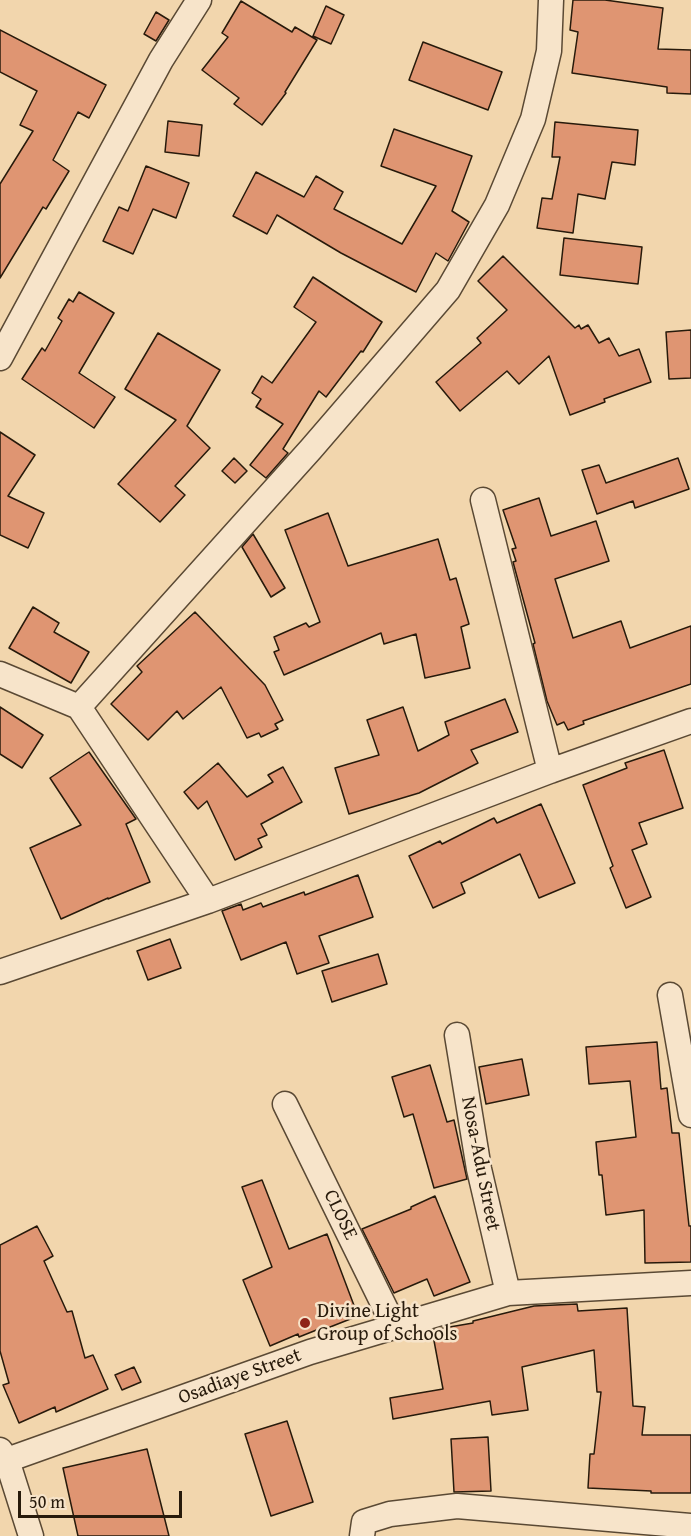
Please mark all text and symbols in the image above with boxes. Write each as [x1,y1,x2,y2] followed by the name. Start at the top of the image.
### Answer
[455,1095,505,1233] street label: Nosa-Adu Street
[318,1186,362,1244] street label: CLOSE
[317,1300,457,1347] place label: Divine Light Group of Schools
[298,1316,312,1330] marker: Divine Light Group of Schools
[175,1344,305,1410] street label: Osadiaye Street
[21,1479,184,1517] scale bar
[29,1488,65,1515] text: 50 m

